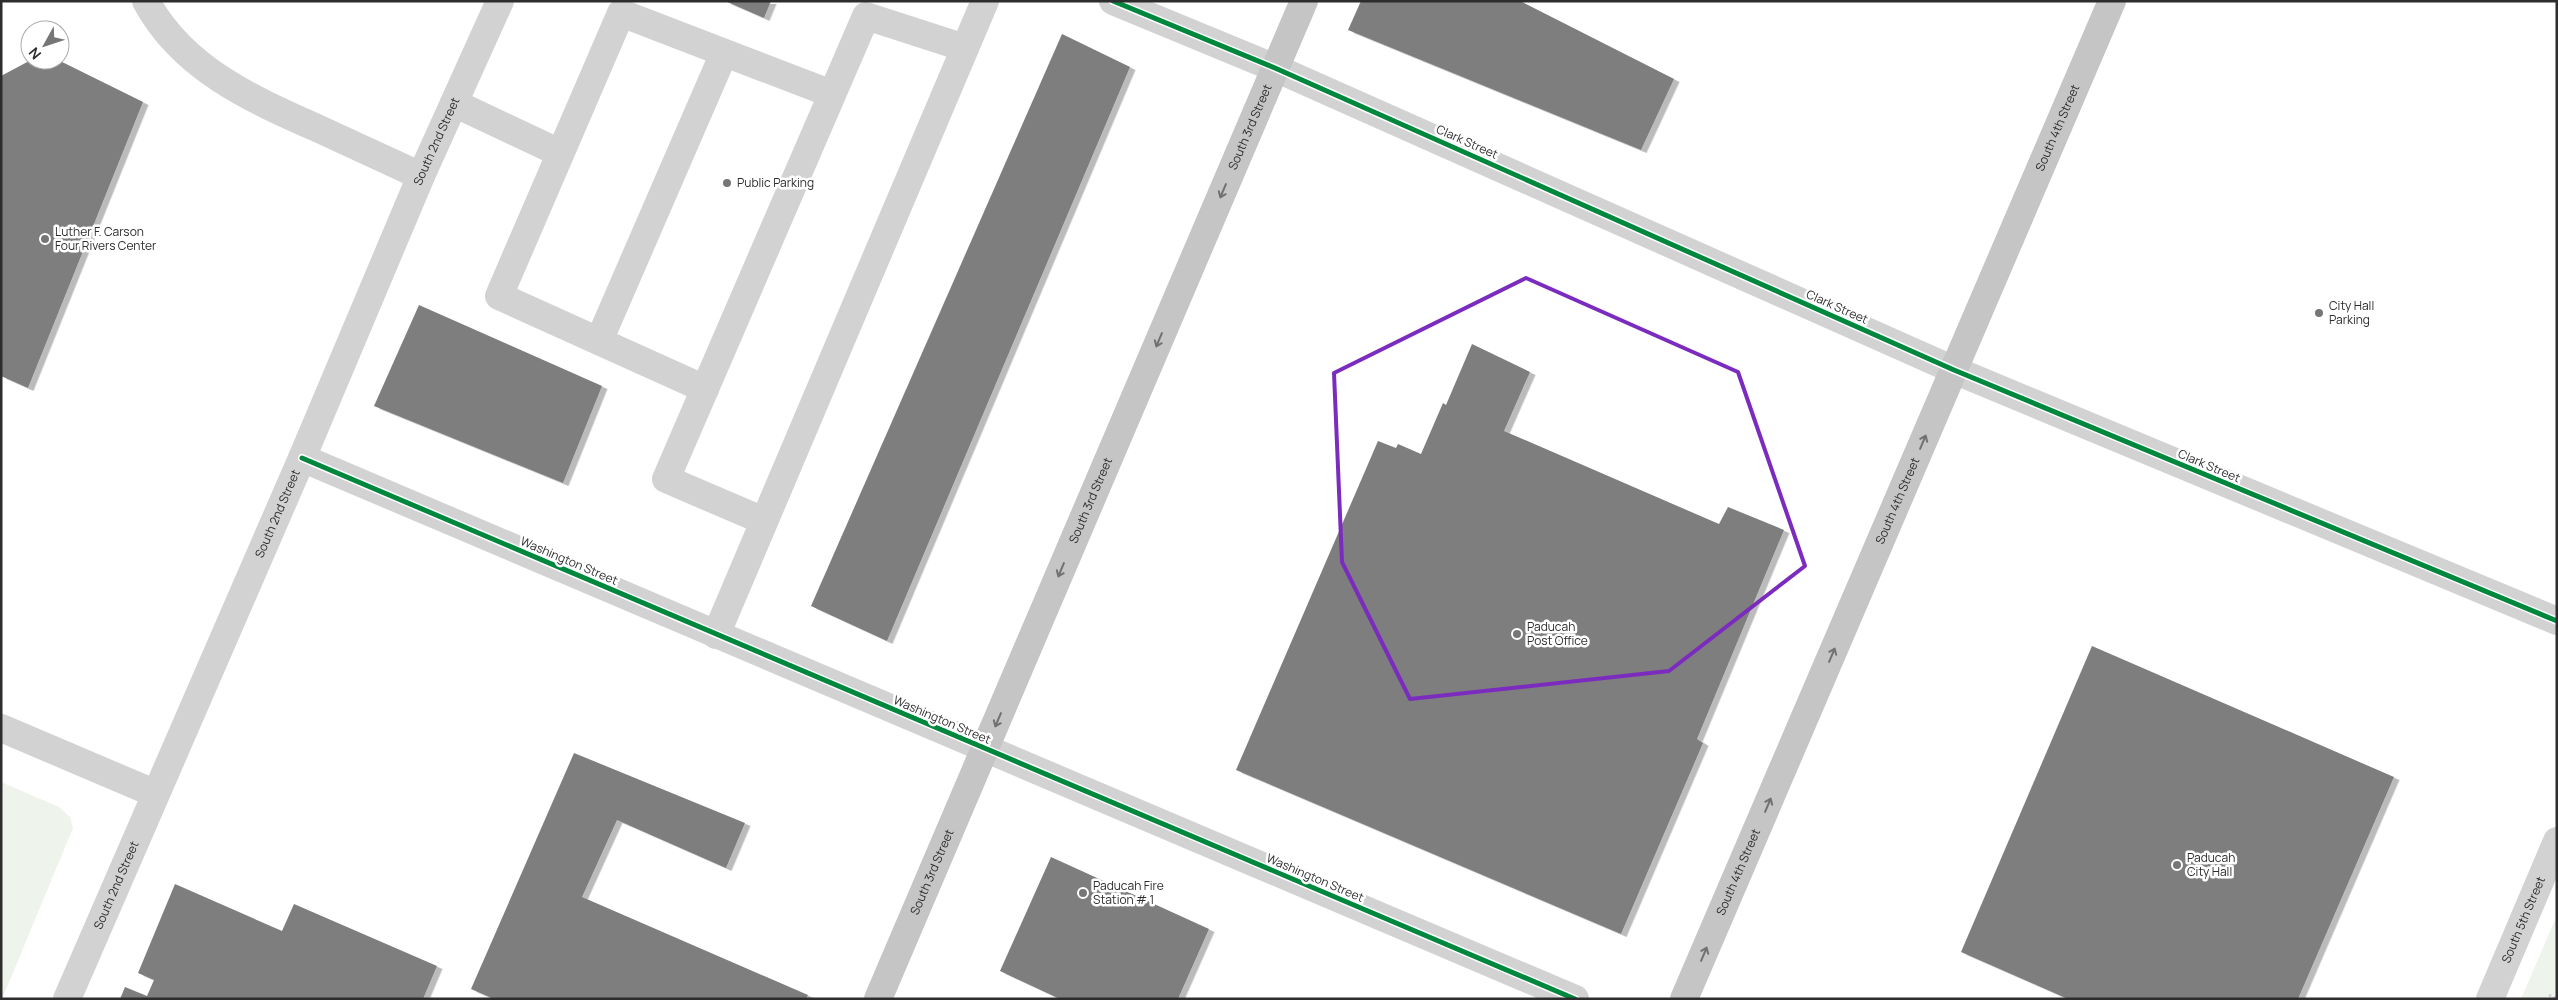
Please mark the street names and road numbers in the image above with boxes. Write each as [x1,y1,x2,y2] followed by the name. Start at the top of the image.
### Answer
[1224,81,1276,172] street label: South 3rd Street
[2031,81,2083,174] street label: South 4th Street
[409,94,464,188] street label: South 2nd Street
[1434,120,1501,163] street label: Clark Street
[1804,285,1871,328] street label: Clark Street
[2176,445,2243,486] street label: Clark Street
[1065,455,1116,546] street label: South 3rd Street
[1871,455,1923,547] street label: South 4th Street
[251,467,304,560] street label: South 2nd Street
[518,532,621,589] street label: Washington Street
[891,691,994,748] street label: Washington Street
[906,826,958,917] street label: South 3rd Street
[1712,826,1764,918] street label: South 4th Street
[89,838,143,932] street label: South 2nd Street
[1264,849,1367,906] street label: Washington Street
[2497,874,2549,966] street label: South 5th Street

